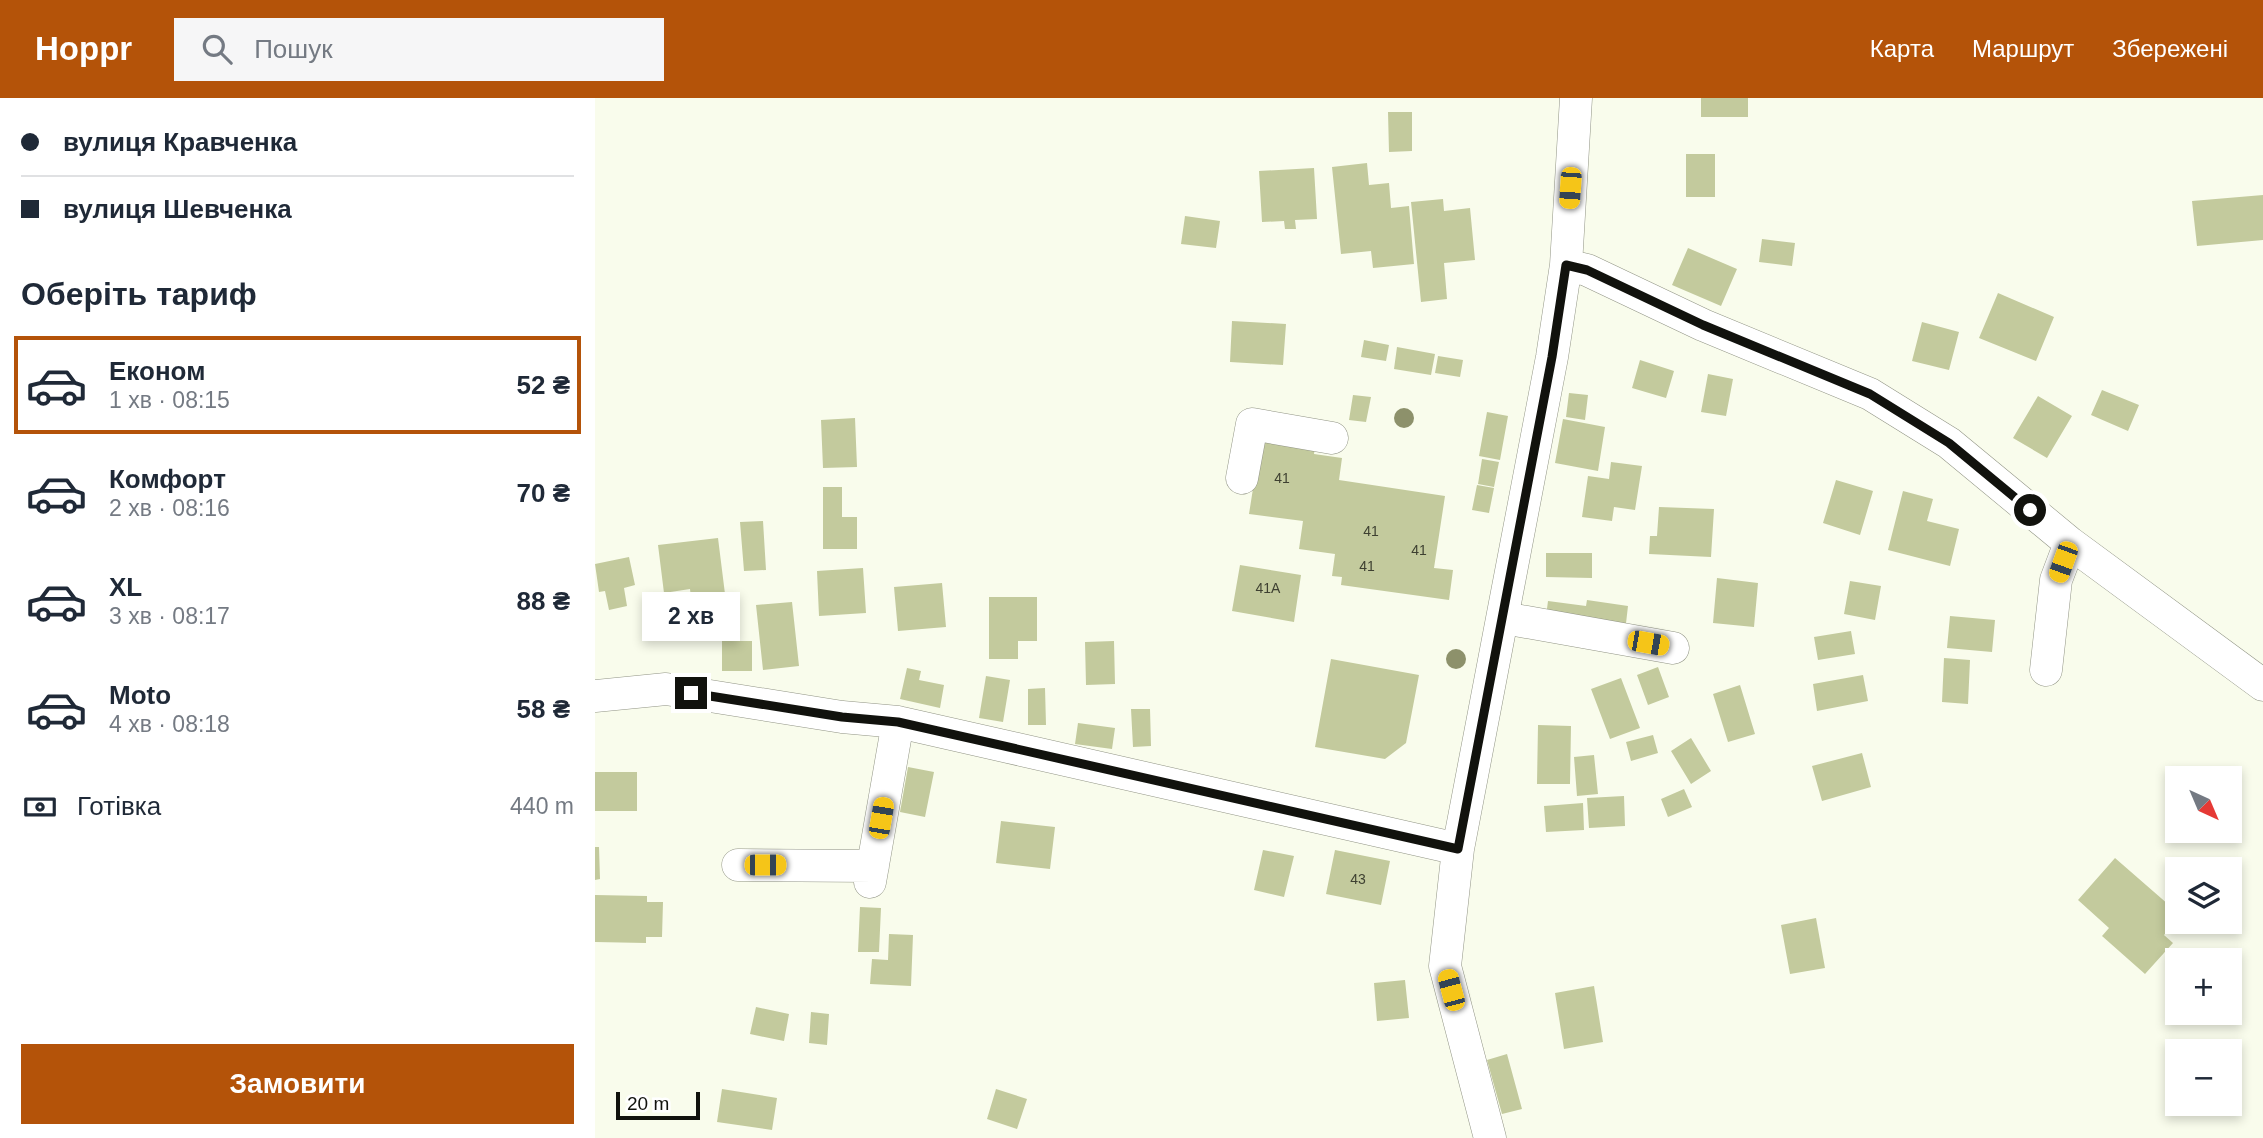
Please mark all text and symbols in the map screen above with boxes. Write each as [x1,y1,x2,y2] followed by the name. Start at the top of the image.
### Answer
[174,18,664,81] search box
[35,30,132,67] text: Hoppr
[198,30,236,68] icon: search
[254,34,333,64] text: Пошук
[1870,35,1934,62] text: Карта
[1972,35,2074,62] text: Маршрут
[2112,35,2228,62] text: Збережені
[63,127,297,157] text: вулиця Кравченка
[1559,166,1582,210] car
[63,194,292,224] text: вулиця Шевченка
[21,276,257,312] text: Оберіть тариф
[25,354,88,417] icon: car
[109,356,205,386] text: Економ
[517,370,570,400] text: 52 ₴
[109,387,230,413] text: 1 хв · 08:15
[25,462,88,525] icon: car
[109,464,226,494] text: Комфорт
[1274,470,1290,486] house number: 41
[517,478,570,508] text: 70 ₴
[2014,494,2046,526] route start
[109,495,230,521] text: 2 хв · 08:16
[1363,523,1379,539] house number: 41
[2046,539,2081,585] car
[1411,542,1427,558] house number: 41
[1359,558,1375,574] house number: 41
[25,570,88,633] icon: car
[109,572,142,602] text: XL
[1256,580,1281,596] house number: 41А
[517,586,570,616] text: 88 ₴
[642,592,740,640] callout: 2 хв
[109,603,230,629] text: 3 хв · 08:17
[668,603,714,629] text: 2 хв
[1626,629,1671,657] car
[675,677,707,709] route end
[25,678,88,741] icon: car
[109,680,171,710] text: Moto
[517,694,570,724] text: 58 ₴
[109,711,230,737] text: 4 хв · 08:18
[2165,766,2242,844] north arrow
[2165,766,2242,1116] map controls
[21,788,59,826] icon: cash
[77,791,161,821] text: Готівка
[510,793,574,819] text: 440 m
[868,795,895,841] car
[745,855,787,876] car
[2165,857,2242,934] button: layers
[1350,871,1366,887] house number: 43
[2165,948,2242,1025] button: +
[1436,967,1467,1013] car
[2165,1039,2242,1116] button: −
[21,1044,574,1124] button: Замовити
[616,1089,700,1121] scale bar
[627,1093,669,1114] text: 20 m

